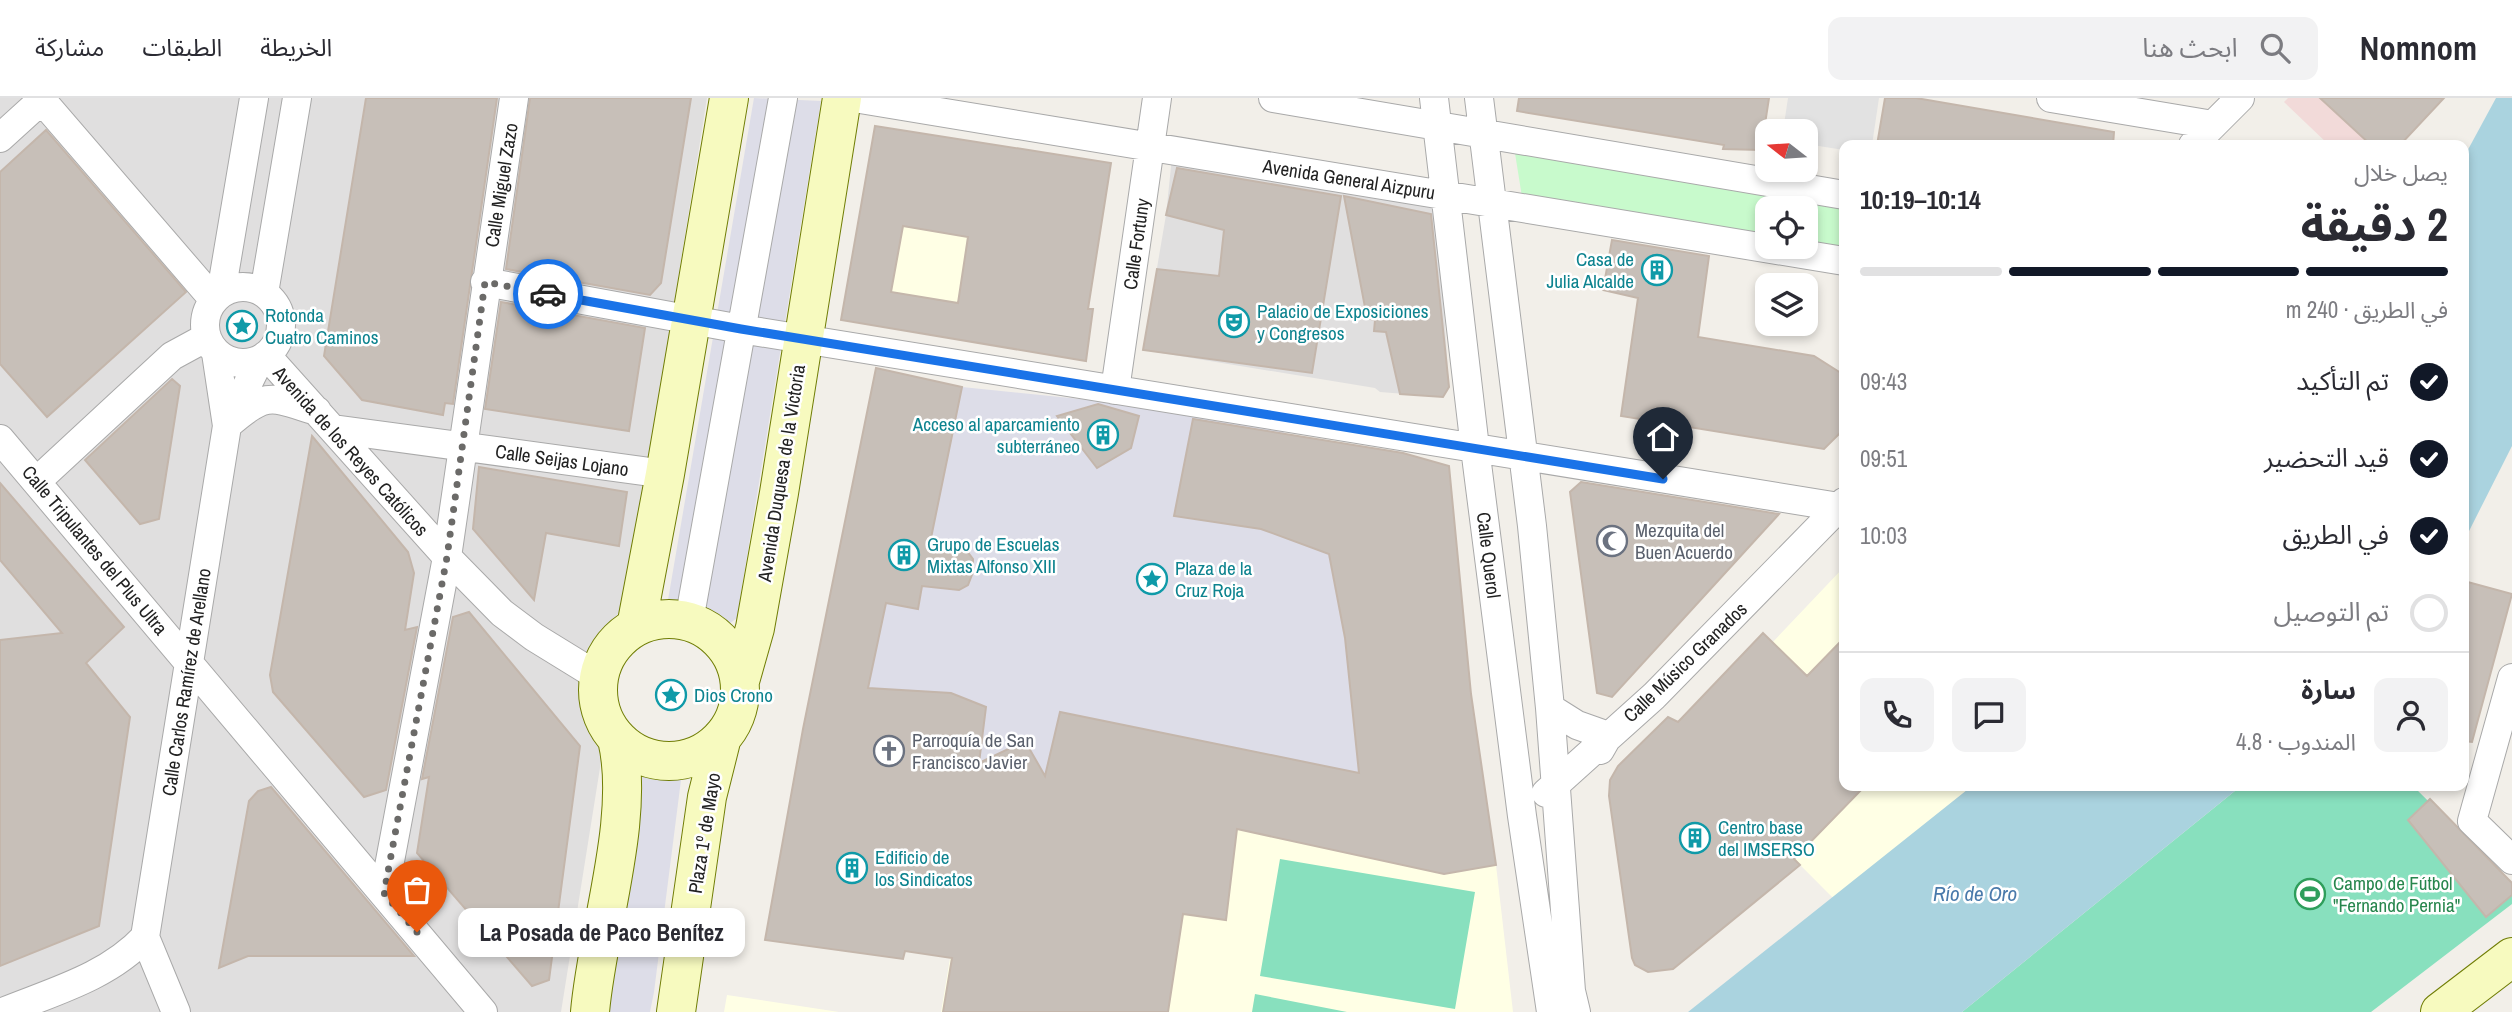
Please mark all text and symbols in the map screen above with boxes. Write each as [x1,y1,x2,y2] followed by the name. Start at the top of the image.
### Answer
[1828,17,2318,80] search box
[2360,26,2477,70] text: Nomnom
[2256,29,2294,67] icon: search
[2142,30,2238,65] text: ابحث هنا
[35,31,104,63] text: مشاركة
[142,31,222,63] text: الطبقات
[260,31,332,63] text: الخريطة
[1755,119,1818,182] north arrow
[1755,119,1818,336] map controls
[478,121,524,249] street label: Calle Miguel Zazo
[1260,152,1437,205] street label: Avenida General Aizpuru
[2354,157,2448,188] text: يصل خلال
[1860,182,1981,217] text: 10:14–10:19
[2301,193,2448,255] text: 2 دقيقة
[1117,196,1155,291] street label: Calle Fortuny
[1755,196,1818,259] button: locate
[1547,246,1634,294] place label: Casa de Julia Alcalde
[1640,253,1674,287] building icon: Casa de Julia Alcalde
[513,259,583,329] courier
[1755,273,1818,336] button: layers
[529,275,567,313] icon: car
[2286,294,2448,325] text: في الطريق · 240 m
[1257,298,1429,346] place label: Palacio de Exposiciones y Congresos
[265,302,379,350] place label: Rotonda Cuatro Caminos
[1217,305,1251,339] theatre icon: Palacio de Exposiciones y Congresos
[225,309,259,343] place icon: Rotonda Cuatro Caminos
[267,360,435,542] street label: Avenida de los Reyes Católicos
[751,362,811,584] street label: Avenida Duquesa de la Victoria
[2296,363,2389,398] text: تم التأكيد
[2410,363,2448,401] icon: check
[1860,366,1907,397] text: 09:43
[1633,407,1693,479] pin
[912,411,1080,459] place label: Acceso al aparcamiento subterráneo
[1086,418,1120,452] building icon: Acceso al aparcamiento subterráneo
[1644,418,1682,456] icon: home
[494,438,630,482] street label: Calle Seijas Lojano
[2264,440,2389,475] text: قيد التحضير
[2410,440,2448,478] icon: check
[1860,443,1907,474] text: 09:51
[16,460,174,641] street label: Calle Tripulantes del Plus Ultra
[1471,510,1507,600] street label: Calle Querol
[1635,517,1733,565] place label: Mezquita del Buen Acuerdo
[2283,517,2389,552] text: في الطريق
[2410,517,2448,555] icon: check
[1860,520,1907,551] text: 10:03
[1595,524,1629,558] mosque icon: Mezquita del Buen Acuerdo
[927,531,1060,579] place label: Grupo de Escuelas Mixtas Alfonso XIII
[887,538,921,572] building icon: Grupo de Escuelas Mixtas Alfonso XIII
[1175,555,1252,603] place label: Plaza de la Cruz Roja
[1135,562,1169,596] place icon: Plaza de la Cruz Roja
[155,566,217,798] street label: Calle Carlos Ramírez de Arellano
[2274,594,2389,629] text: تم التوصيل
[1617,596,1753,728] street label: Calle Músico Granados
[2301,672,2356,707] text: سارة
[654,678,688,712] place icon: Dios Crono
[1860,678,1934,752] button: phone
[1952,678,2026,752] button: chat
[2374,678,2448,752] button: person
[694,682,773,708] place label: Dios Crono
[2236,726,2356,757] text: المندوب · 4.8
[912,727,1034,775] place label: Parroquía de San Francisco Javier
[872,734,906,768] church icon: Parroquía de San Francisco Javier
[682,771,726,895] street label: Plaza 1º de Mayo
[1718,814,1815,862] place label: Centro base del IMSERSO
[1678,821,1712,855] building icon: Centro base del IMSERSO
[875,844,973,892] place label: Edificio de los Sindicatos
[835,851,869,885] building icon: Edificio de los Sindicatos
[387,860,447,932] pin
[2333,870,2460,918] place label: Campo de Fútbol "Fernando Pernia"
[398,871,436,909] icon: bag
[2293,877,2327,911] sports icon: Campo de Fútbol "Fernando Pernia"
[1933,879,2017,908] water label: Río de Oro
[459,908,746,956] callout: La Posada de Paco Benítez
[479,917,724,948] text: La Posada de Paco Benítez

